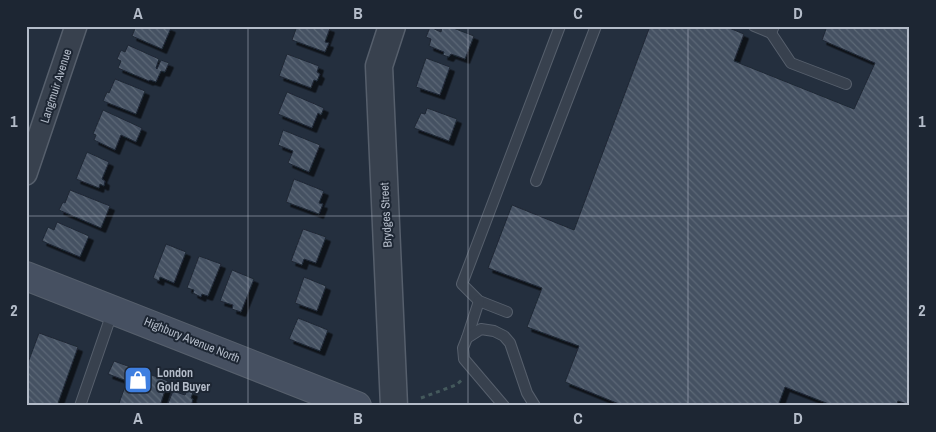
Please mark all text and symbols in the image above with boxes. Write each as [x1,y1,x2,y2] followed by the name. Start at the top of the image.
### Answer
[133,2,143,24] text: A
[353,2,363,24] text: B
[573,2,583,24] text: C
[793,2,803,24] text: D
[36,47,76,125] street label: Langmuir Avenue
[10,110,18,132] text: 1
[918,110,926,132] text: 1
[376,182,396,248] street label: Brydges Street
[10,299,18,321] text: 2
[918,299,926,321] text: 2
[142,313,242,367] street label: Highbury Avenue North
[123,365,153,395] shop icon: London Gold Buyer
[157,365,210,395] place label: London Gold Buyer
[133,407,143,429] text: A
[353,407,363,429] text: B
[573,407,583,429] text: C
[793,407,803,429] text: D

